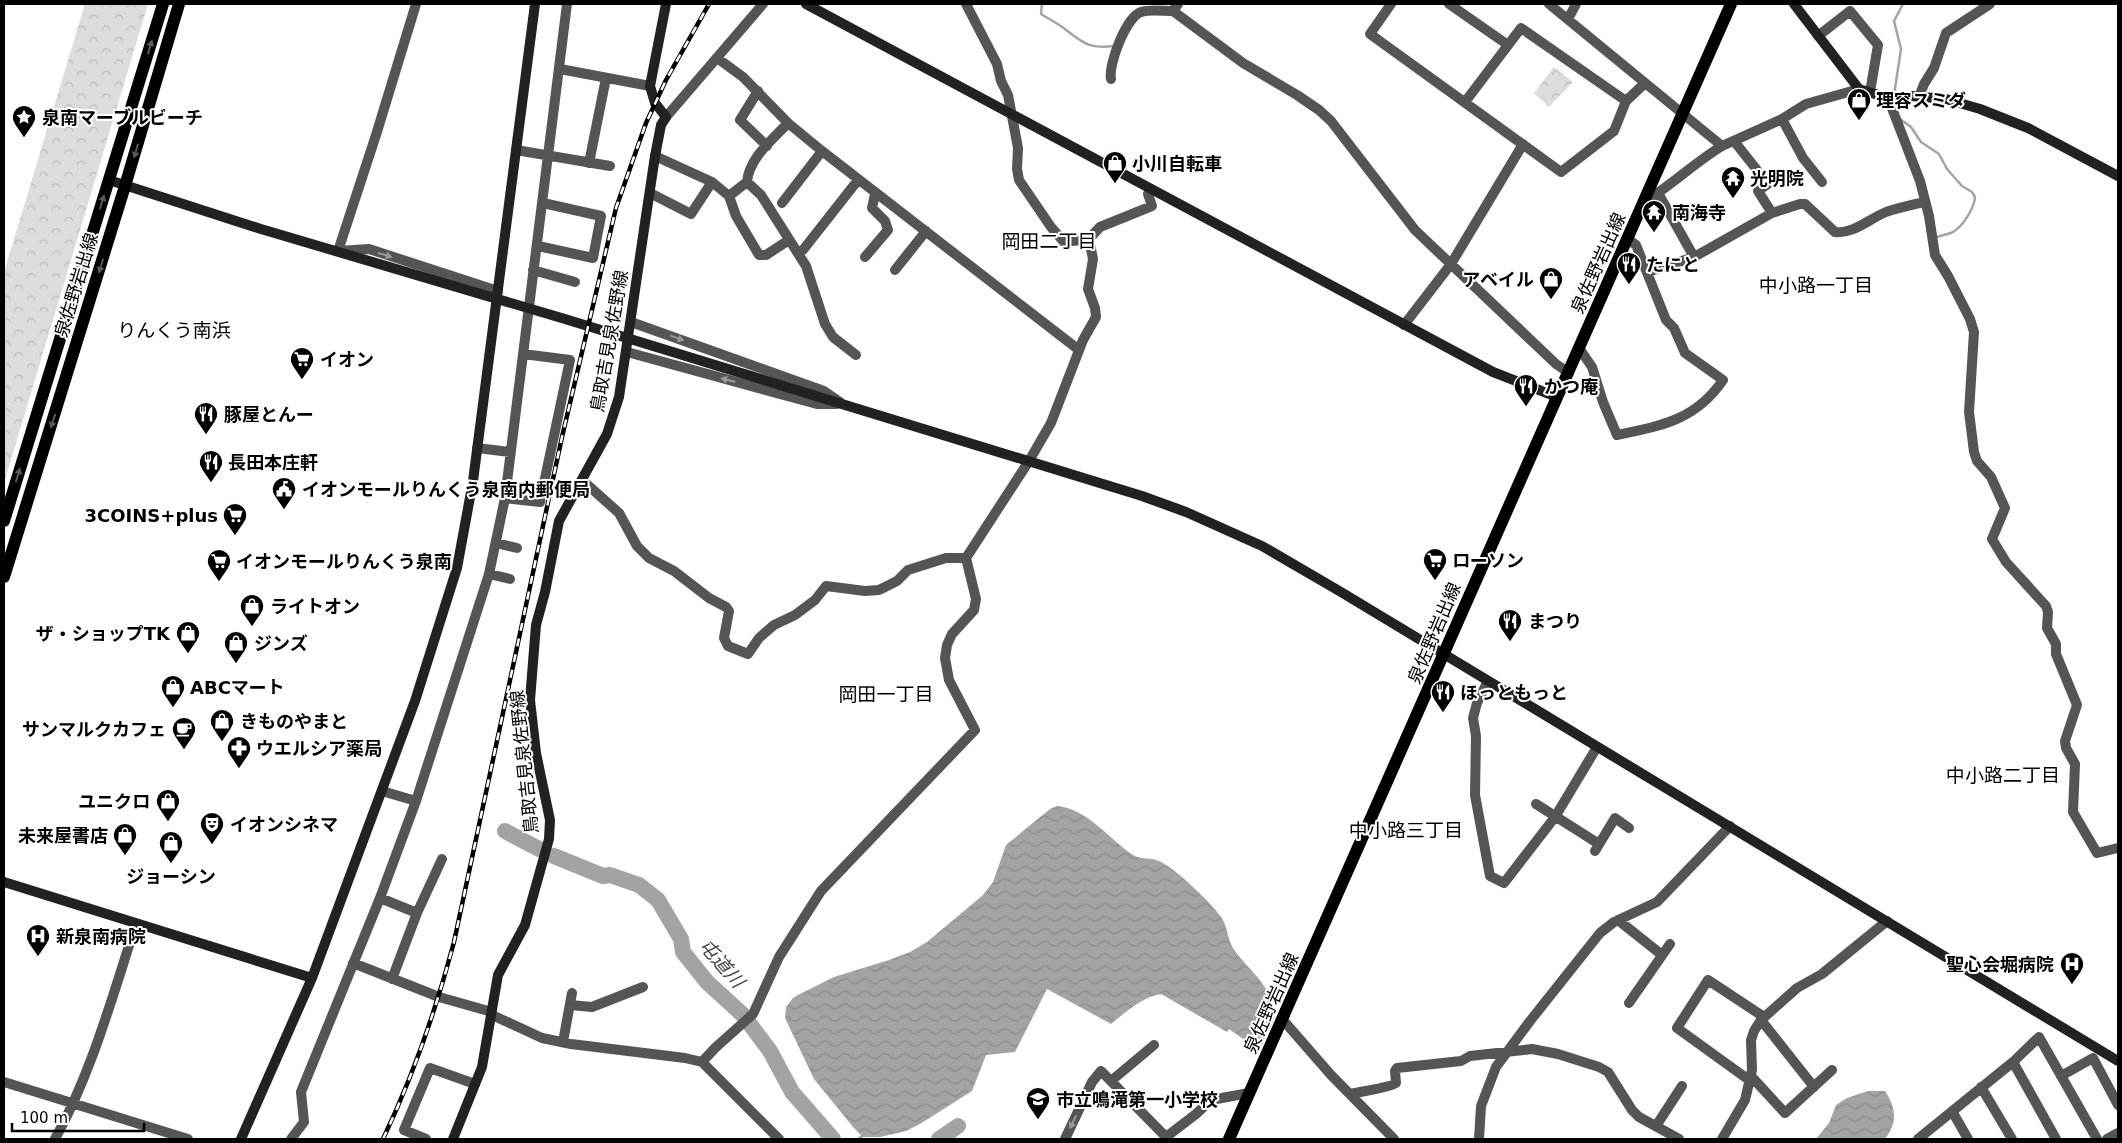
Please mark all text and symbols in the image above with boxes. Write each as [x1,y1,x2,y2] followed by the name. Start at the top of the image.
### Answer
[146,39,154,54] one-way arrow
[1846,87,1872,121] shop icon: 理容スミダ
[1876,90,1966,111] place label: 理容スミダ
[11,104,37,138] place icon: 泉南マーブルビーチ
[42,107,203,128] place label: 泉南マーブルビーチ
[131,144,139,159] one-way arrow
[1102,150,1128,184] shop icon: 小川自転車
[1132,153,1222,174] place label: 小川自転車
[1720,165,1746,199] temple icon: 光明院
[1750,168,1804,189] place label: 光明院
[99,195,107,210] one-way arrow
[1641,199,1667,233] temple icon: 南海寺
[1672,202,1726,223] place label: 南海寺
[1566,209,1630,317] street label: 泉佐野岩出線
[50,230,102,340] street label: 泉佐野岩出線
[1001,230,1097,252] district label: 岡田二丁目
[378,251,393,259] one-way arrow
[1616,251,1642,285] restaurant icon: たにと
[1646,254,1700,275] place label: たにと
[96,259,104,274] one-way arrow
[1538,266,1564,300] shop icon: アベイル
[586,268,632,414] street label: 鳥取吉見泉佐野線
[1462,269,1534,290] place label: アベイル
[1759,274,1873,296] district label: 中小路一丁目
[117,319,231,341] district label: りんくう南浜
[670,334,685,342] one-way arrow
[289,346,315,380] supermarket icon: イオン
[320,349,374,370] place label: イオン
[1513,373,1539,407] restaurant icon: かつ庵
[720,375,735,383] one-way arrow
[1544,376,1598,397] place label: かつ庵
[193,401,219,435] restaurant icon: 豚屋とんー
[224,404,314,425] place label: 豚屋とんー
[48,414,56,429] one-way arrow
[198,449,224,483] restaurant icon: 長田本庄軒
[228,452,318,473] place label: 長田本庄軒
[15,467,23,482] one-way arrow
[271,476,297,510] public building icon: イオンモールりんくう泉南内郵便局
[302,479,590,500] place label: イオンモールりんくう泉南内郵便局
[222,502,248,536] supermarket icon: 3COINS+plus
[85,505,218,526] place label: 3COINS+plus
[1422,547,1448,581] supermarket icon: ローソン
[206,548,232,582] supermarket icon: イオンモールりんくう泉南
[1452,550,1524,571] place label: ローソン
[236,551,452,572] place label: イオンモールりんくう泉南
[1403,579,1465,687] street label: 泉佐野岩出線
[239,593,265,627] shop icon: ライトオン
[270,596,360,617] place label: ライトオン
[1497,608,1523,642] restaurant icon: まつり
[1528,611,1582,632] place label: まつり
[175,620,201,654] shop icon: ザ・ショップTK
[36,623,171,644] place label: ザ・ショップTK
[223,630,249,664] shop icon: ジンズ
[254,633,308,654] place label: ジンズ
[160,674,186,708] shop icon: ABCマート
[190,677,285,698] place label: ABCマート
[1430,679,1456,713] restaurant icon: ほっともっと
[1460,682,1568,703] place label: ほっともっと
[838,683,934,705] district label: 岡田一丁目
[506,689,542,835] street label: 鳥取吉見泉佐野線
[209,708,235,742] shop icon: きものやまと
[240,711,348,732] place label: きものやまと
[171,716,197,750] cafe icon: サンマルクカフェ
[22,719,166,740] place label: サンマルクカフェ
[226,735,252,769] pharmacy icon: ウエルシア薬局
[256,738,382,759] place label: ウエルシア薬局
[1946,764,2060,786] district label: 中小路二丁目
[155,788,181,822] shop icon: ユニクロ
[78,791,150,812] place label: ユニクロ
[199,811,225,845] theatre icon: イオンシネマ
[230,814,338,835] place label: イオンシネマ
[1349,819,1463,841] district label: 中小路三丁目
[112,822,138,856] shop icon: 未来屋書店
[18,825,108,846] place label: 未来屋書店
[158,830,184,864] shop icon: ジョーシン
[126,866,216,887] place label: ジョーシン
[25,923,51,957] hospital icon: 新泉南病院
[56,926,146,947] place label: 新泉南病院
[695,934,750,993] water label: 屯道川
[1239,949,1303,1057] street label: 泉佐野岩出線
[2059,951,2085,985] hospital icon: 聖心会堀病院
[1946,954,2054,975] place label: 聖心会堀病院
[1025,1086,1051,1120] school or university icon: 市立鳴滝第一小学校
[1056,1089,1218,1110] place label: 市立鳴滝第一小学校
[12,1100,145,1132] scale bar
[20,1109,68,1127] text: 100 m
[1069,1114,1077,1129] one-way arrow

